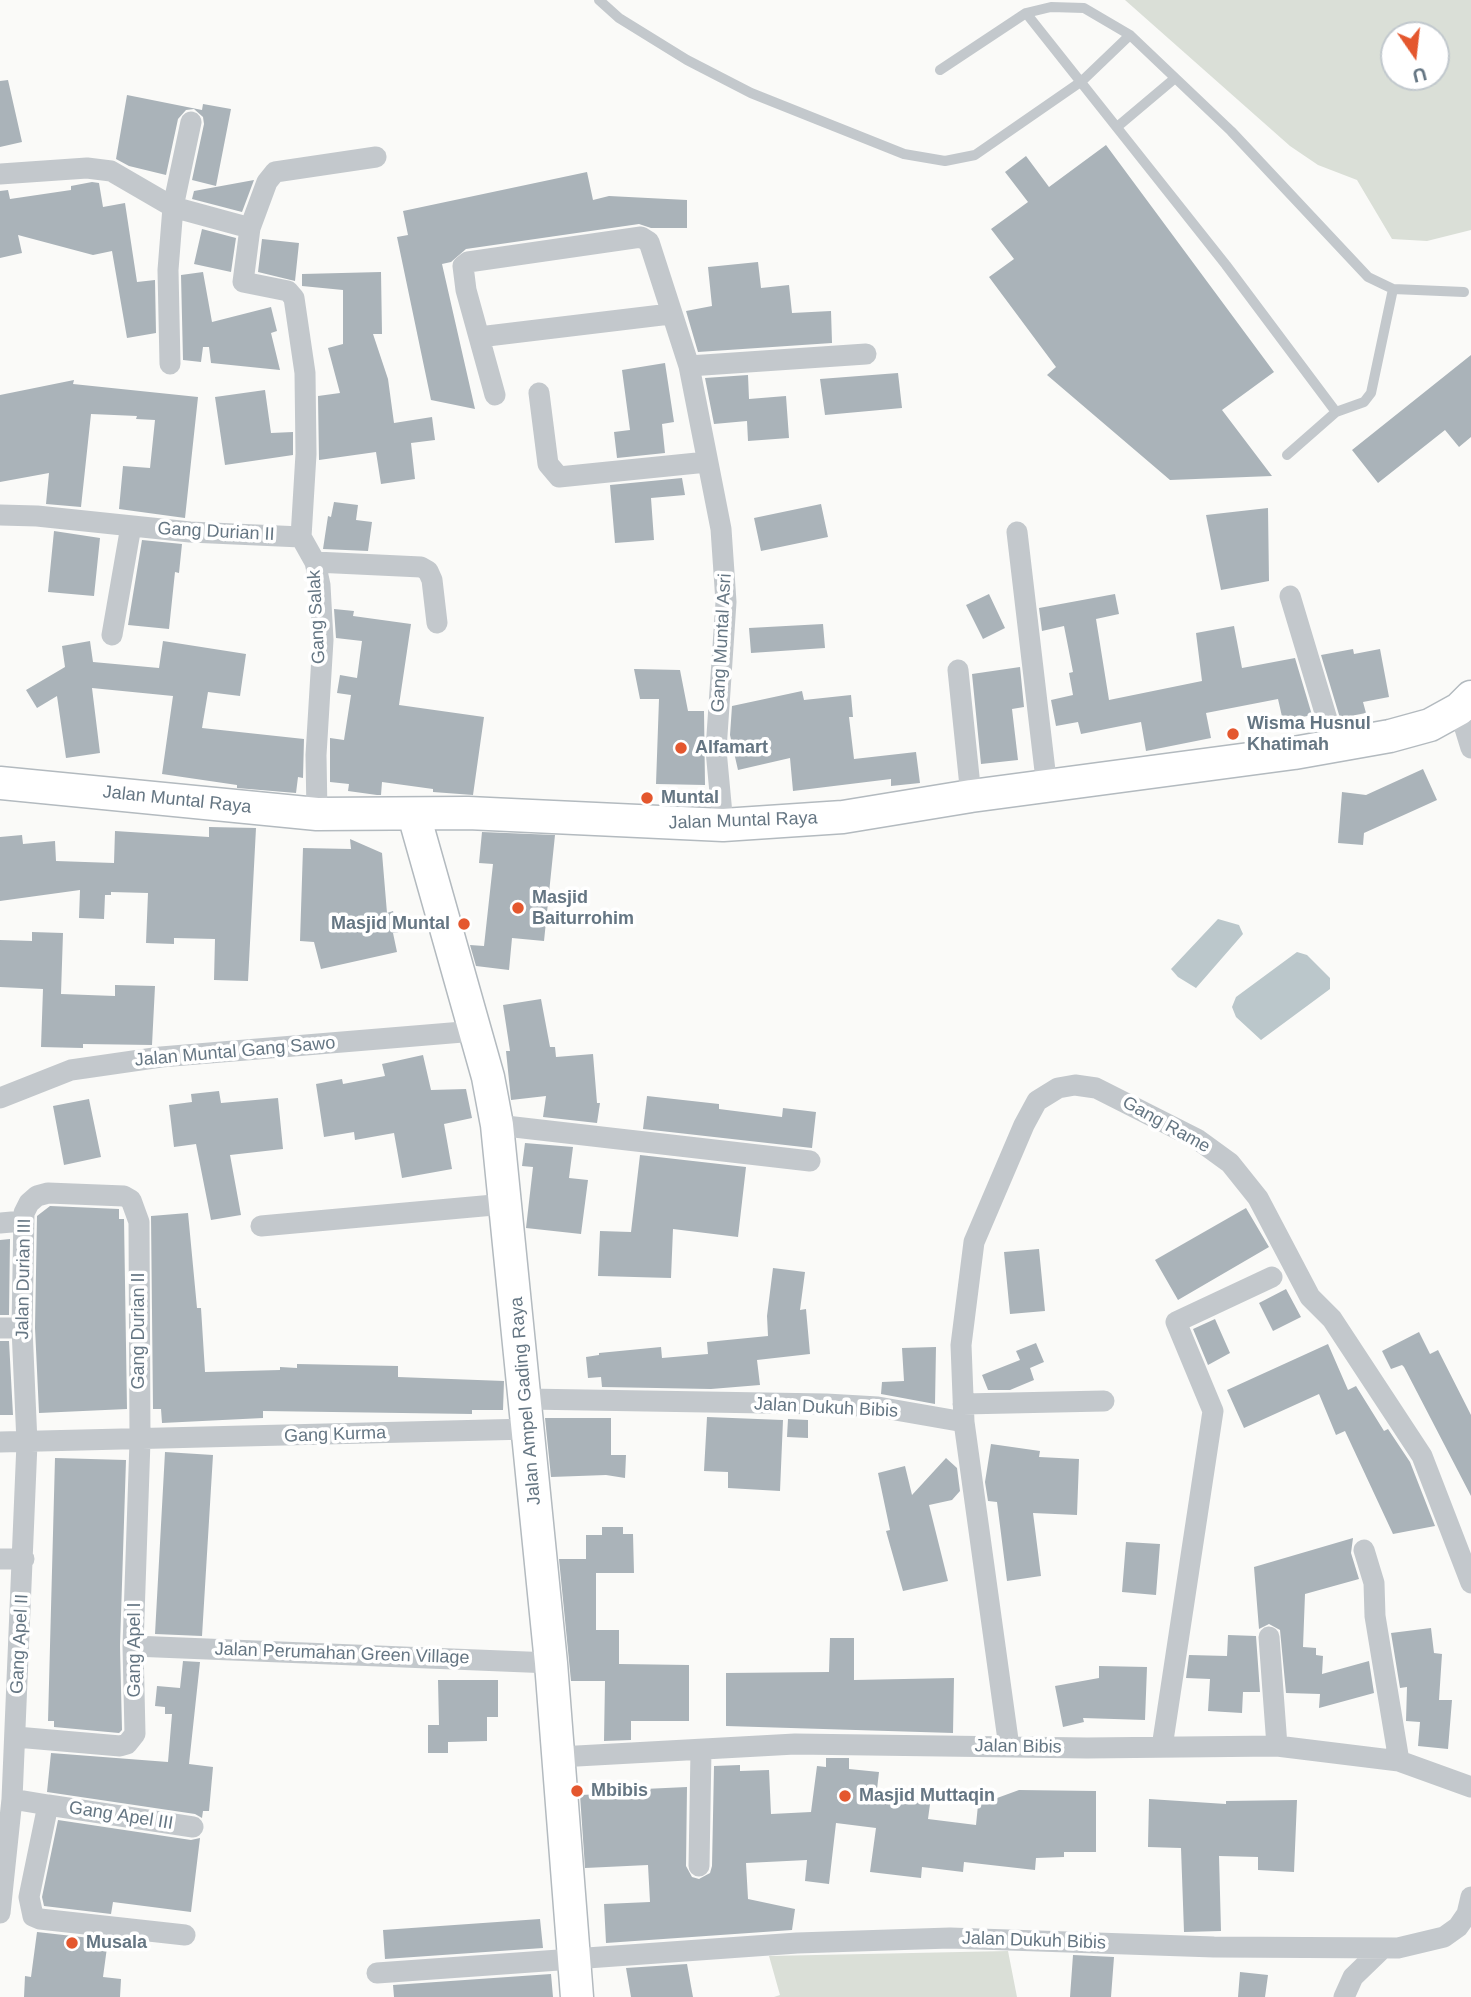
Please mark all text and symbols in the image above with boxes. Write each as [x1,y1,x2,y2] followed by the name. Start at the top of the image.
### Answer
[1380,21,1450,91] north arrow
[1411,63,1429,87] text: U
[157,518,275,546] street label: Gang Durian II
[304,569,330,665] street label: Gang Salak
[708,573,736,713] street label: Gang Muntal Asri
[1247,713,1371,756] place label: Wisma Husnul Khatimah
[1225,726,1241,742] marker: Wisma Husnul Khatimah
[695,737,768,759] place label: Alfamart
[673,740,689,756] marker: Alfamart
[102,781,252,819] street label: Jalan Muntal Raya
[661,787,719,809] place label: Muntal
[639,790,655,806] marker: Muntal
[668,808,818,834] street label: Jalan Muntal Raya
[532,887,634,930] place label: Masjid Baiturrohim
[510,900,526,916] marker: Masjid Baiturrohim
[331,913,450,935] place label: Masjid Muntal
[456,916,472,932] marker: Masjid Muntal
[134,1032,336,1072] street label: Jalan Muntal Gang Sawo
[1118,1092,1214,1158] street label: Gang Rame
[12,1218,36,1340] street label: Jalan Durian III
[128,1272,150,1390] street label: Gang Durian II
[506,1296,546,1506] street label: Jalan Ampel Gading Raya
[753,1393,899,1423] street label: Jalan Dukuh Bibis
[284,1422,386,1448] street label: Gang Kurma
[7,1593,33,1695] street label: Gang Apel II
[124,1602,146,1698] street label: Gang Apel I
[214,1639,470,1669] street label: Jalan Perumahan Green Village
[974,1735,1062,1759] street label: Jalan Bibis
[591,1780,648,1802] place label: Mbibis
[569,1783,585,1799] marker: Mbibis
[859,1785,995,1807] place label: Masjid Muttaqin
[837,1788,853,1804] marker: Masjid Muttaqin
[67,1797,175,1835] street label: Gang Apel III
[962,1928,1106,1954] street label: Jalan Dukuh Bibis
[86,1932,147,1954] place label: Musala
[64,1935,80,1951] marker: Musala

